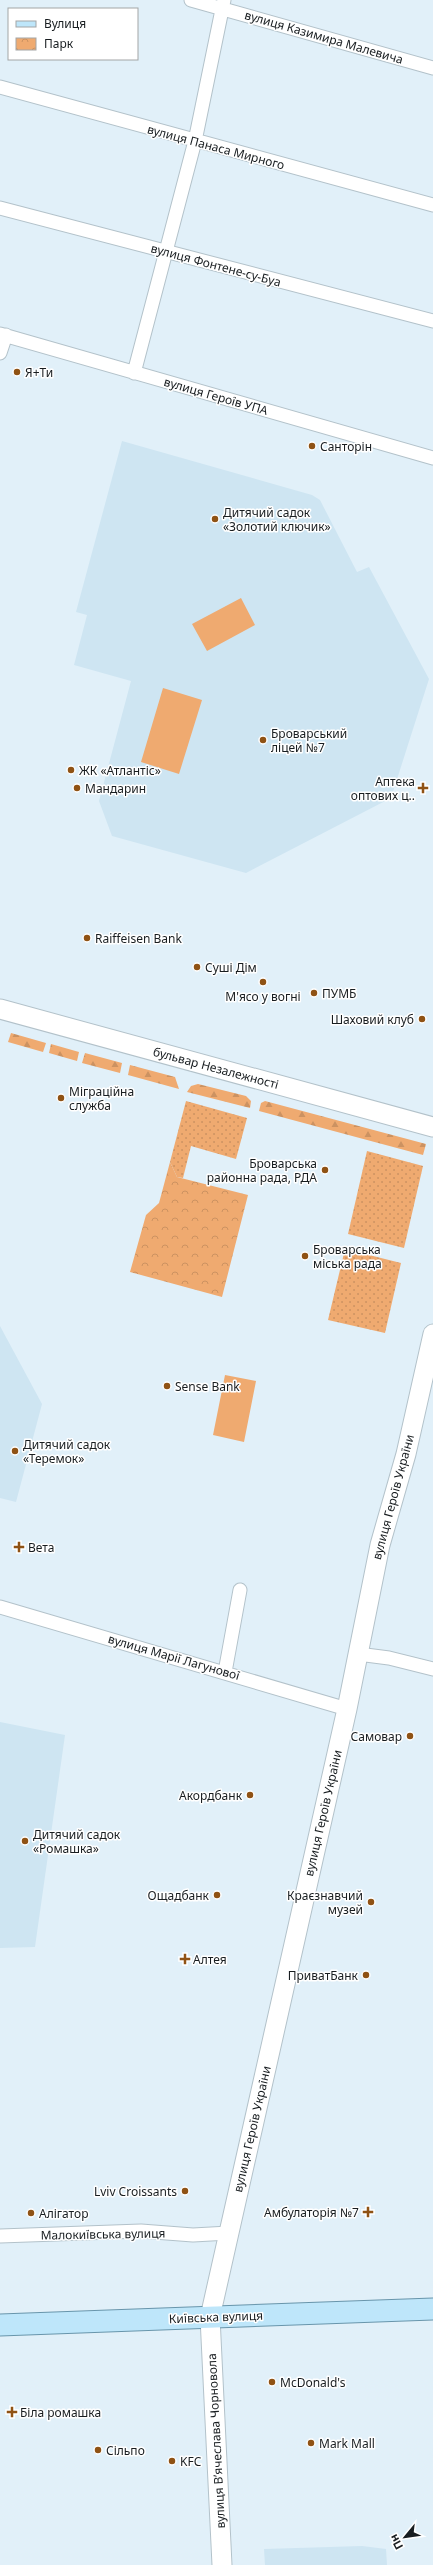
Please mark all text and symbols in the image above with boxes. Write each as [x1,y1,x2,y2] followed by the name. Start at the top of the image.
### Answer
[243,6,405,68] street label: вулиця Казимира Малевича
[8,8,138,60] legend
[44,15,86,32] text: Вулиця
[44,35,74,52] text: Парк
[145,120,287,174] street label: вулиця Панаса Мирного
[149,239,283,291] street label: вулиця Фонтене-су-Буа
[25,364,53,381] place label: Я+Ти
[12,367,22,377] marker: Я+Ти
[162,373,270,419] street label: вулиця Героїв УПА
[320,438,372,455] place label: Санторін
[307,441,317,451] marker: Санторін
[223,504,331,535] place label: Дитячий садок «Золотий ключик»
[210,514,220,524] marker: Дитячий садок «Золотий ключик»
[271,725,347,756] place label: Броварський ліцей №7
[258,735,268,745] marker: Броварський ліцей №7
[79,762,161,779] place label: ЖК «Атлантіс»
[66,765,76,775] marker: ЖК «Атлантіс»
[351,773,415,804] place label: Аптека оптових ц‥
[85,780,146,797] place label: Мандарин
[72,783,82,793] marker: Мандарин
[418,783,428,793] marker: Аптека оптових ц‥
[95,930,182,947] place label: Raiffeisen Bank
[82,933,92,943] marker: Raiffeisen Bank
[205,959,257,976] place label: Суші Дім
[192,962,202,972] marker: Суші Дім
[258,977,268,987] marker: М'ясо у вогні
[322,985,356,1002] place label: ПУМБ
[225,988,301,1005] place label: М'ясо у вогні
[309,988,319,998] marker: ПУМБ
[331,1011,414,1028] place label: Шаховий клуб
[417,1014,427,1024] marker: Шаховий клуб
[151,1043,281,1093] street label: бульвар Незалежності
[69,1083,134,1114] place label: Міграційна служба
[56,1093,66,1103] marker: Міграційна служба
[207,1155,317,1186] place label: Броварська районна рада, РДА
[320,1165,330,1175] marker: Броварська районна рада, РДА
[313,1241,382,1272] place label: Броварська міська рада
[300,1251,310,1261] marker: Броварська міська рада
[175,1378,240,1395] place label: Sense Bank
[162,1381,172,1391] marker: Sense Bank
[368,1432,418,1562] street label: вулиця Героїв України
[23,1436,111,1467] place label: Дитячий садок «Теремок»
[10,1446,20,1456] marker: Дитячий садок «Теремок»
[28,1539,55,1556] place label: Вета
[13,1541,25,1553] marker: Вета
[106,1630,242,1684] street label: вулиця Марії Лагунової
[351,1728,402,1745] place label: Самовар
[405,1731,415,1741] marker: Самовар
[300,1748,346,1878] street label: вулиця Героїв України
[179,1787,243,1804] place label: Акордбанк
[245,1790,255,1800] marker: Акордбанк
[33,1826,121,1857] place label: Дитячий садок «Ромашка»
[20,1836,30,1846] marker: Дитячий садок «Ромашка»
[148,1887,210,1904] place label: Ощадбанк
[287,1887,363,1918] place label: Краєзнавчий музей
[212,1890,222,1900] marker: Ощадбанк
[366,1897,376,1907] marker: Краєзнавчий музей
[193,1951,227,1968] place label: Алтея
[180,1954,190,1964] marker: Алтея
[288,1967,359,1984] place label: ПриватБанк
[361,1970,371,1980] marker: ПриватБанк
[229,2064,275,2194] street label: вулиця Героїв України
[94,2183,177,2200] place label: Lviv Croissants
[180,2186,190,2196] marker: Lviv Croissants
[264,2204,359,2221] place label: Амбулаторія №7
[39,2205,89,2222] place label: Алігатор
[362,2206,374,2218] marker: Амбулаторія №7
[26,2208,36,2218] marker: Алігатор
[41,2224,165,2244] street label: Малокиївська вулиця
[169,2307,263,2327] street label: Київська вулиця
[203,2353,229,2529] street label: вулиця Вʼячеслава Чорновола
[280,2374,346,2391] place label: McDonald's
[267,2377,277,2387] marker: McDonald's
[20,2404,101,2421] place label: Біла ромашка
[7,2407,17,2417] marker: Біла ромашка
[319,2435,375,2452] place label: Mark Mall
[306,2438,316,2448] marker: Mark Mall
[106,2442,145,2459] place label: Сільпо
[93,2445,103,2455] marker: Сільпо
[180,2453,202,2470] place label: KFC
[167,2456,177,2466] marker: KFC
[385,2517,425,2557] north arrow
[385,2532,406,2553] text: Пн

